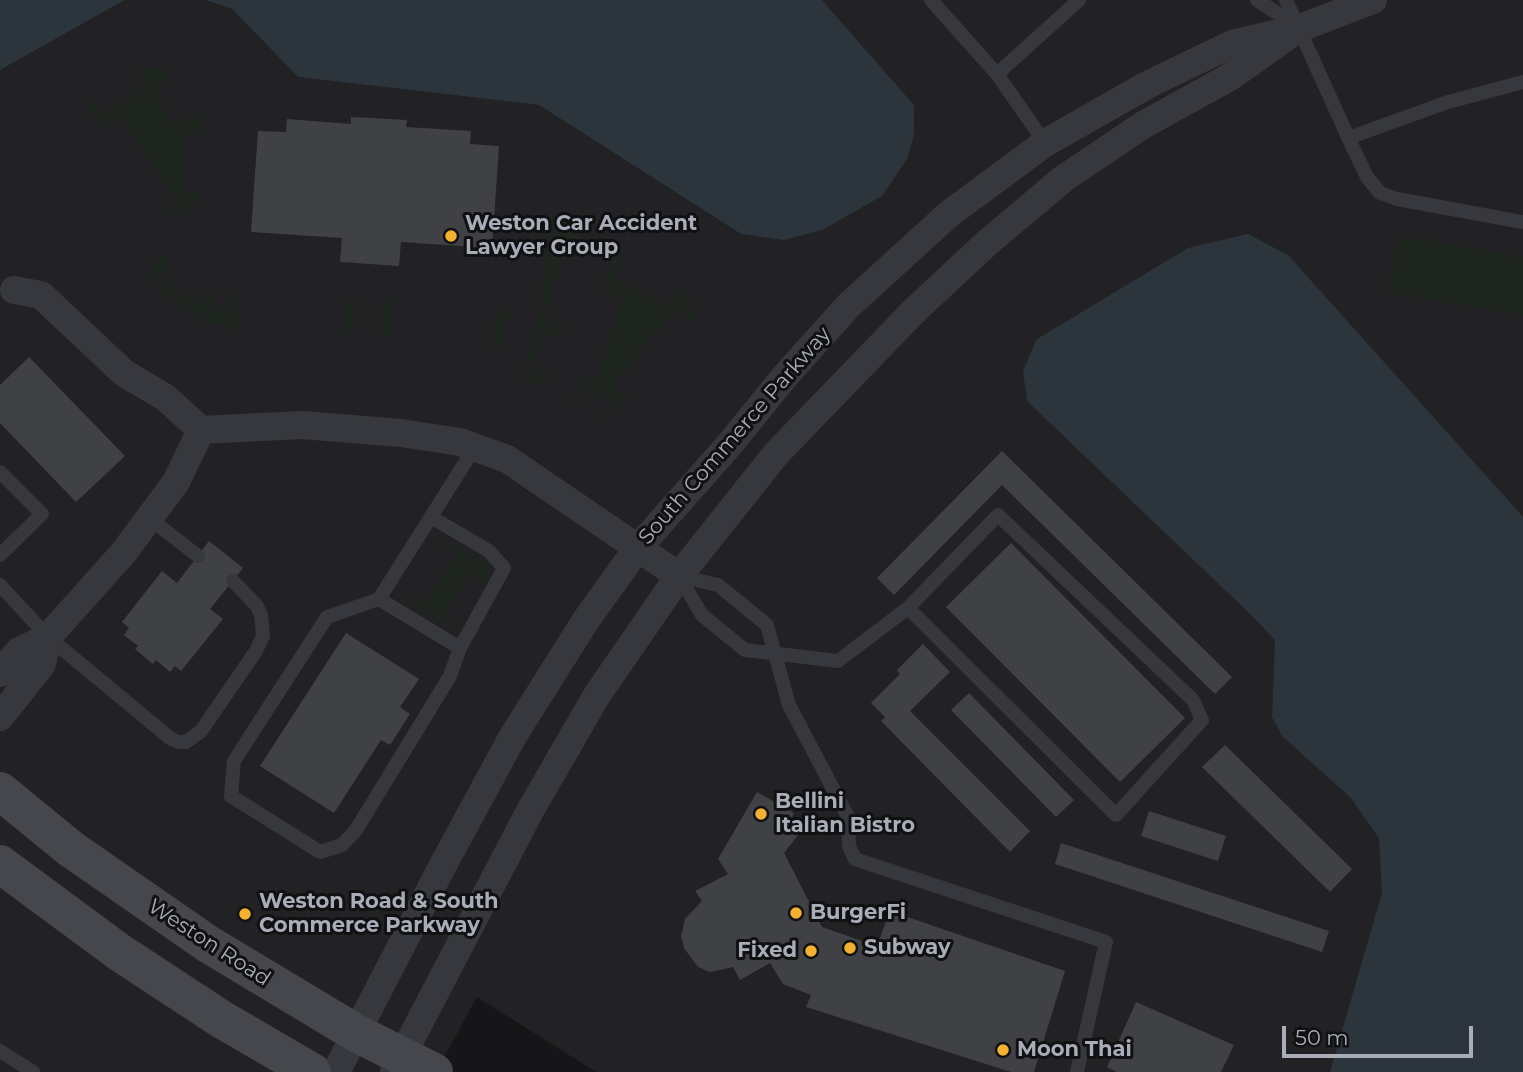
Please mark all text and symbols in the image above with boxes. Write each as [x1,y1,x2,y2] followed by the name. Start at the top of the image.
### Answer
[465,211,697,261] place label: Weston Car Accident Lawyer Group
[443,228,459,244] marker: Weston Car Accident Lawyer Group
[634,322,836,550] street label: South Commerce Parkway
[775,789,915,839] place label: Bellini Italian Bistro
[753,806,769,822] marker: Bellini Italian Bistro
[259,889,499,939] place label: Weston Road & South Commerce Parkway
[143,894,275,992] street label: Weston Road
[810,900,906,926] place label: BurgerFi
[788,905,804,921] marker: BurgerFi
[237,906,253,922] marker: Weston Road & South Commerce Parkway
[864,935,951,961] place label: Subway
[737,938,797,964] place label: Fixed
[842,940,858,956] marker: Subway
[803,943,819,959] marker: Fixed
[1285,1012,1476,1056] scale bar
[1295,1025,1349,1050] text: 50 m
[1017,1037,1132,1063] place label: Moon Thai
[995,1042,1011,1058] marker: Moon Thai

